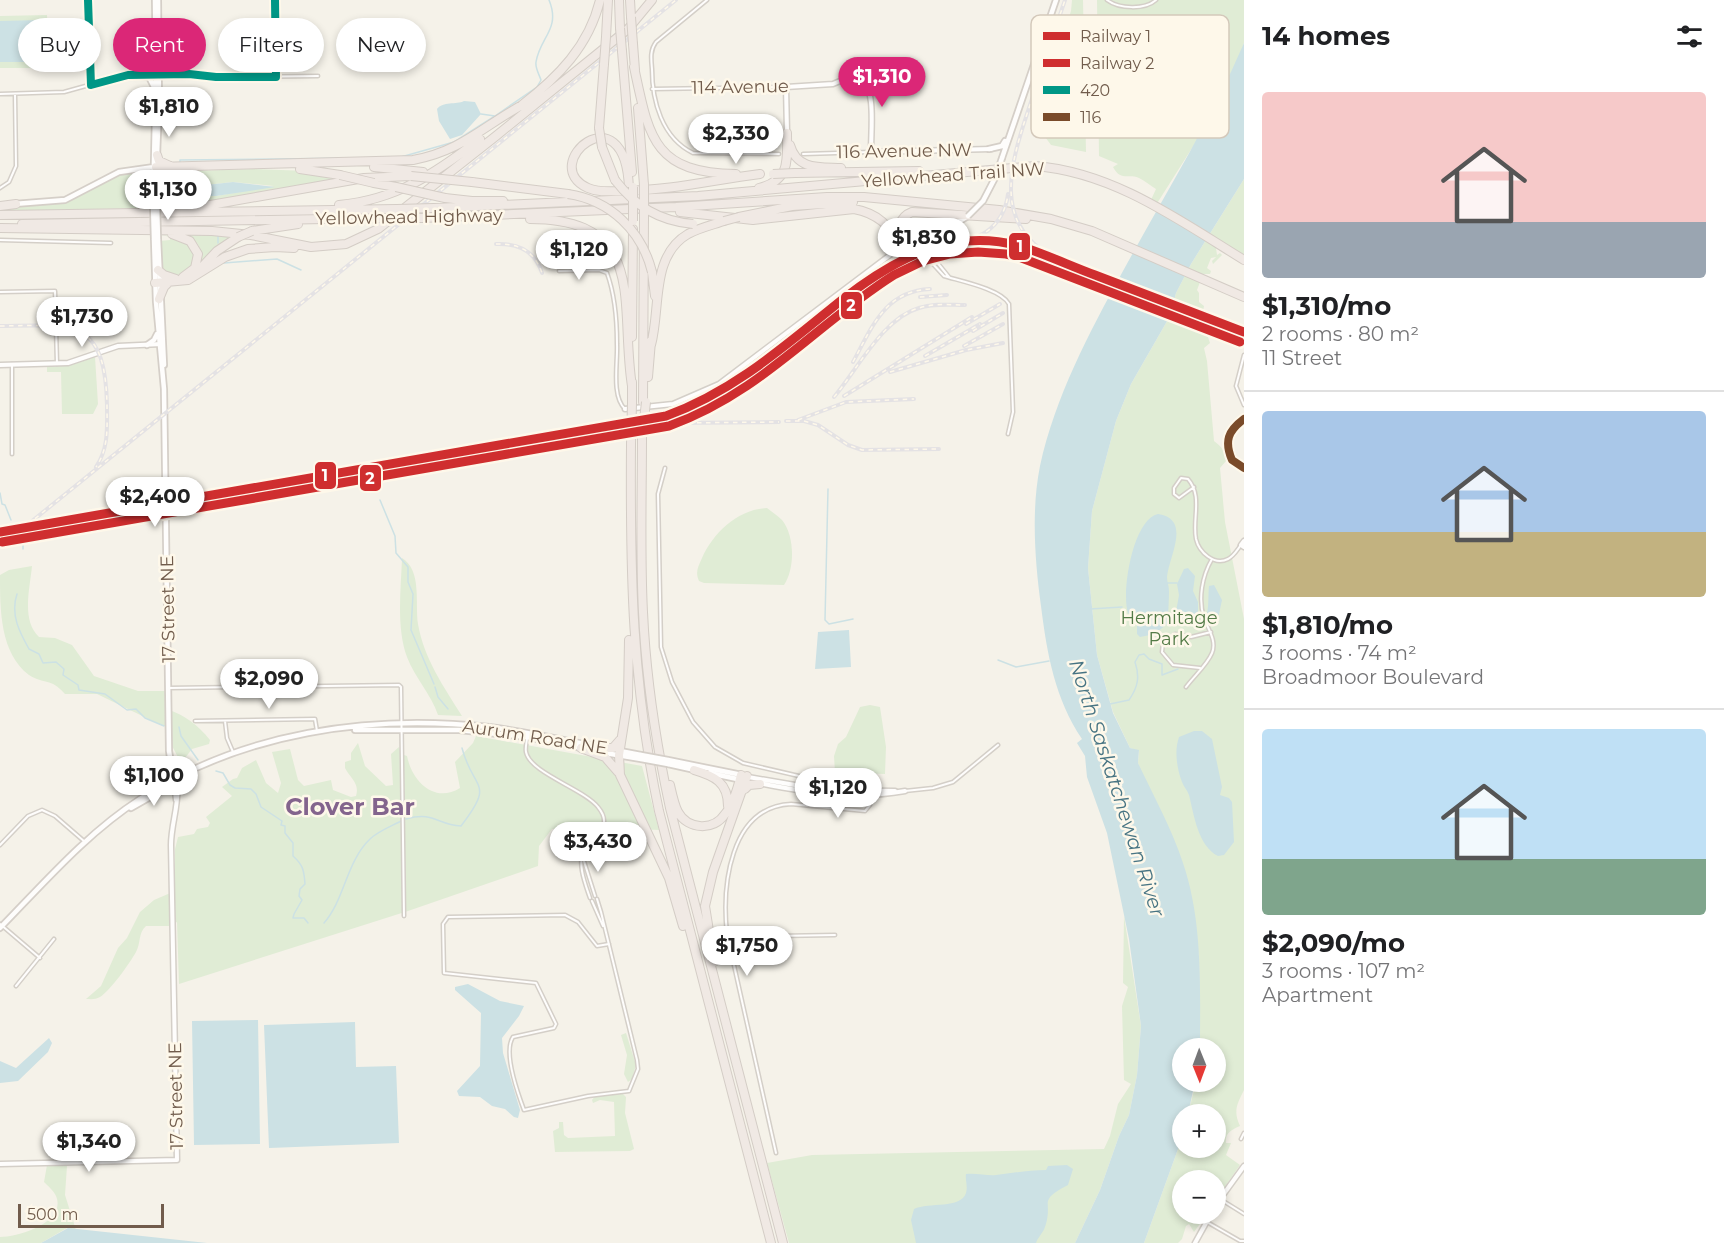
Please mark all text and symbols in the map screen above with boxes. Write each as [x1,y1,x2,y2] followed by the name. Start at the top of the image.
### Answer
[1031,15,1229,138] legend
[18,18,101,72] chip: Buy
[113,18,206,72] chip: Rent
[218,18,324,72] chip: Filters
[336,18,426,72] chip: New
[1262,20,1390,52] text: 14 homes
[1673,20,1706,53] icon: filters
[1080,27,1151,46] text: Railway 1
[1080,54,1154,73] text: Railway 2
[833,57,931,108] pin: $1,310
[852,64,912,88] text: $1,310
[691,75,789,99] street label: 114 Avenue
[1080,81,1110,100] text: 420
[120,87,218,138] pin: $1,810
[139,94,199,118] text: $1,810
[1080,108,1102,127] text: 116
[687,114,785,165] pin: $2,330
[702,121,770,145] text: $2,330
[1430,131,1538,239] icon: home
[836,139,972,163] street label: 116 Avenue NW
[860,158,1046,192] street label: Yellowhead Trail NW
[119,170,217,221] pin: $1,130
[139,177,197,201] text: $1,130
[315,204,503,230] street label: Yellowhead Highway
[875,218,973,269] pin: $1,830
[892,225,956,249] text: $1,830
[530,230,628,281] pin: $1,120
[1008,232,1031,261] line badge: 1
[550,237,608,261] text: $1,120
[1017,237,1023,256] text: 1
[1262,290,1391,322] text: $1,310/mo
[840,291,863,320] line badge: 2
[846,296,856,315] text: 2
[33,297,131,348] pin: $1,730
[51,304,114,328] text: $1,730
[1262,322,1419,346] text: 2 rooms · 80 m²
[1262,346,1342,370] text: 11 Street
[1430,450,1538,558] icon: home
[314,461,337,490] line badge: 1
[359,464,382,492] line badge: 2
[322,466,328,485] text: 1
[365,469,375,488] text: 2
[106,477,204,528] pin: $2,400
[120,484,190,508] text: $2,400
[156,555,180,663] street label: 17 Street NE
[1120,607,1218,650] park label: Hermitage Park
[1262,609,1393,641] text: $1,810/mo
[1262,641,1417,665] text: 3 rooms · 74 m²
[1064,656,1170,921] water label: North Saskatchewan River
[220,659,318,710] pin: $2,090
[1262,665,1484,689] text: Broadmoor Boulevard
[234,666,304,690] text: $2,090
[461,715,609,759] street label: Aurum Road NE
[105,756,203,807] pin: $1,100
[124,763,184,787] text: $1,100
[789,768,887,819] pin: $1,120
[1430,768,1538,876] icon: home
[809,775,867,799] text: $1,120
[285,792,415,821] district label: Clover Bar
[549,822,647,873] pin: $3,430
[564,829,632,853] text: $3,430
[698,926,796,977] pin: $1,750
[1262,927,1405,959] text: $2,090/mo
[716,933,778,957] text: $1,750
[1262,959,1425,983] text: 3 rooms · 107 m²
[1262,983,1373,1007] text: Apartment
[1172,1038,1226,1092] north arrow
[1172,1038,1226,1224] map controls
[164,1042,188,1150] street label: 17 Street NE
[1172,1104,1226,1158] button: +
[40,1122,138,1173] pin: $1,340
[56,1129,122,1153] text: $1,340
[1172,1170,1226,1224] button: −
[18,1201,164,1228] scale bar
[27,1205,78,1224] text: 500 m

